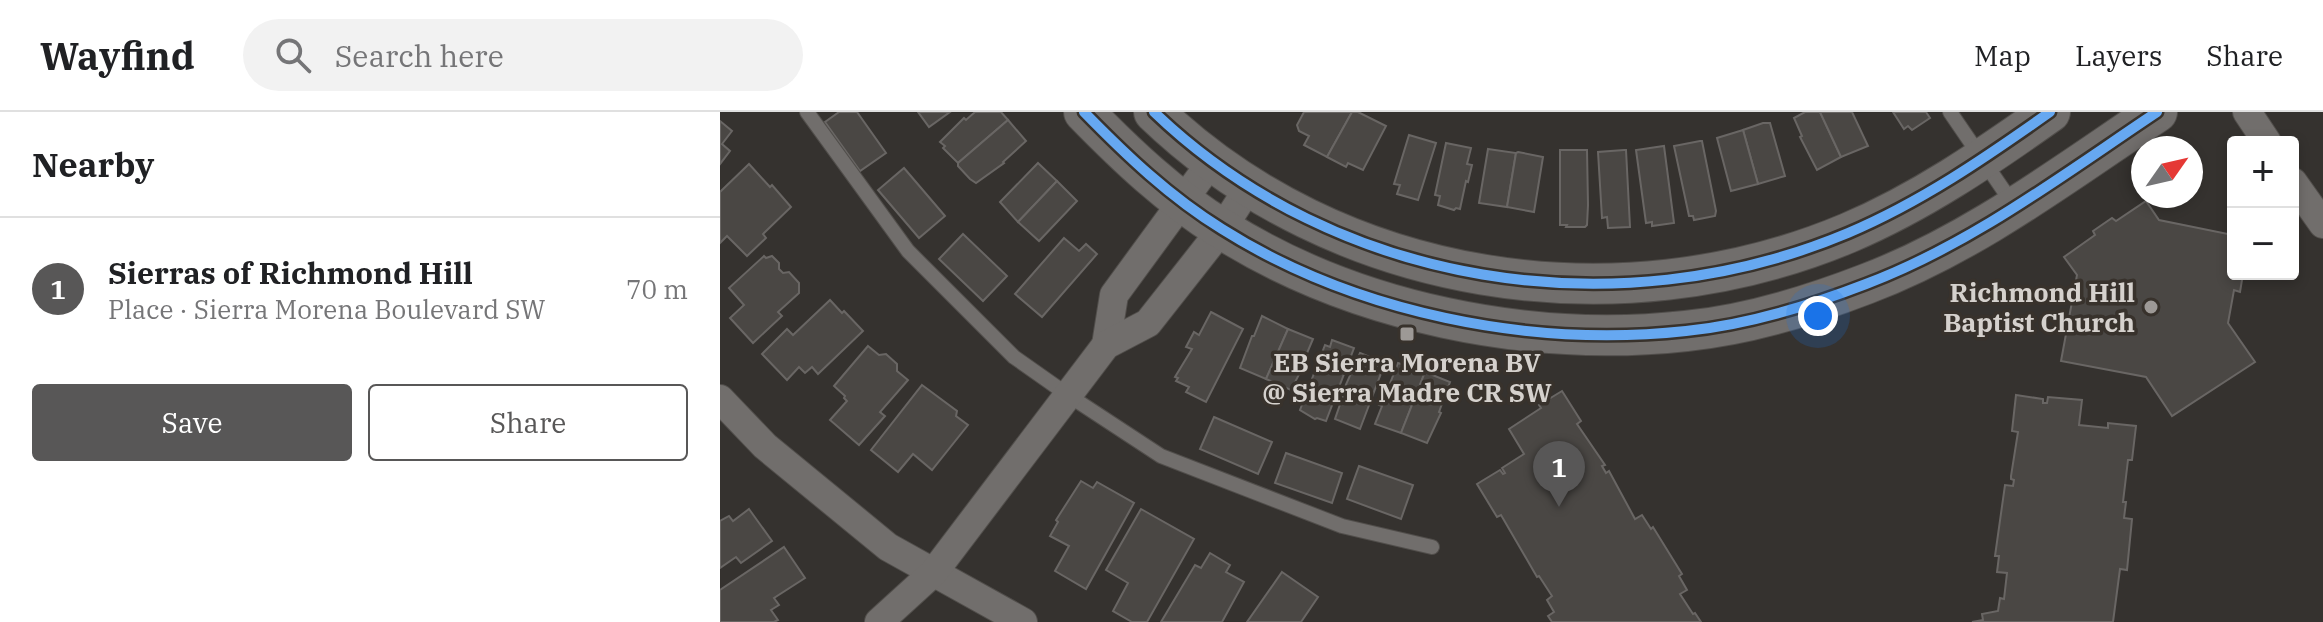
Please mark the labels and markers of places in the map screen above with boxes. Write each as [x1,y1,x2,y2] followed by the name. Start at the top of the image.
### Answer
[1943,275,2135,339] place label: Richmond Hill Baptist Church
[2142,298,2160,316] marker: Richmond Hill Baptist Church
[1398,325,1416,343] marker: EB Sierra Morena BV @ Sierra Madre CR SW
[1262,345,1552,409] place label: EB Sierra Morena BV @ Sierra Madre CR SW
[1533,441,1585,507] pin: 1

